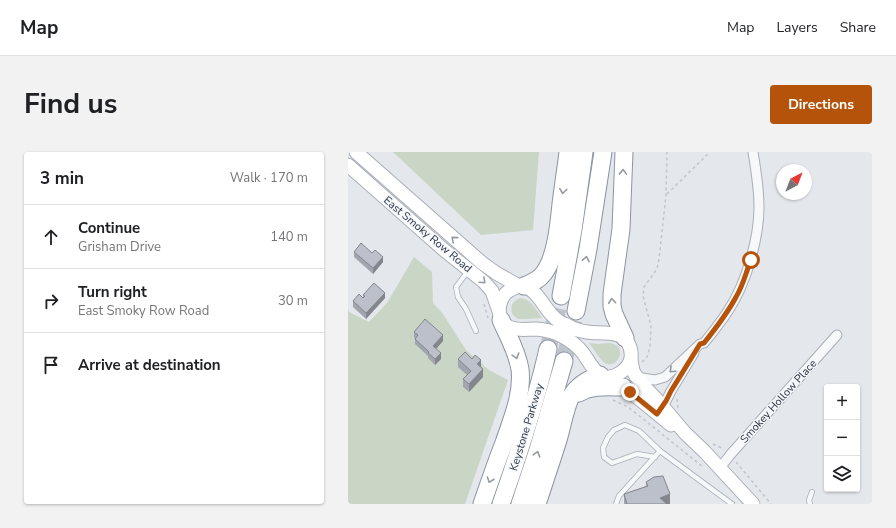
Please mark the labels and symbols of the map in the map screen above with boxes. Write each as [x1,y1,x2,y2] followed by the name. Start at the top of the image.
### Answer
[776,164,812,200] north arrow
[619,169,627,175] one-way arrow
[559,188,568,194] one-way arrow
[380,193,475,276] street label: East Smoky Row Road
[451,236,458,243] one-way arrow
[742,251,760,269] route start
[582,256,590,262] one-way arrow
[479,277,486,284] one-way arrow
[608,298,617,304] one-way arrow
[511,352,520,359] one-way arrow
[737,356,820,446] street label: Smokey Hollow Place
[669,365,677,373] one-way arrow
[506,381,547,473] street label: Keystone Parkway
[621,383,639,401] route end
[532,451,541,458] one-way arrow
[487,477,495,484] one-way arrow

